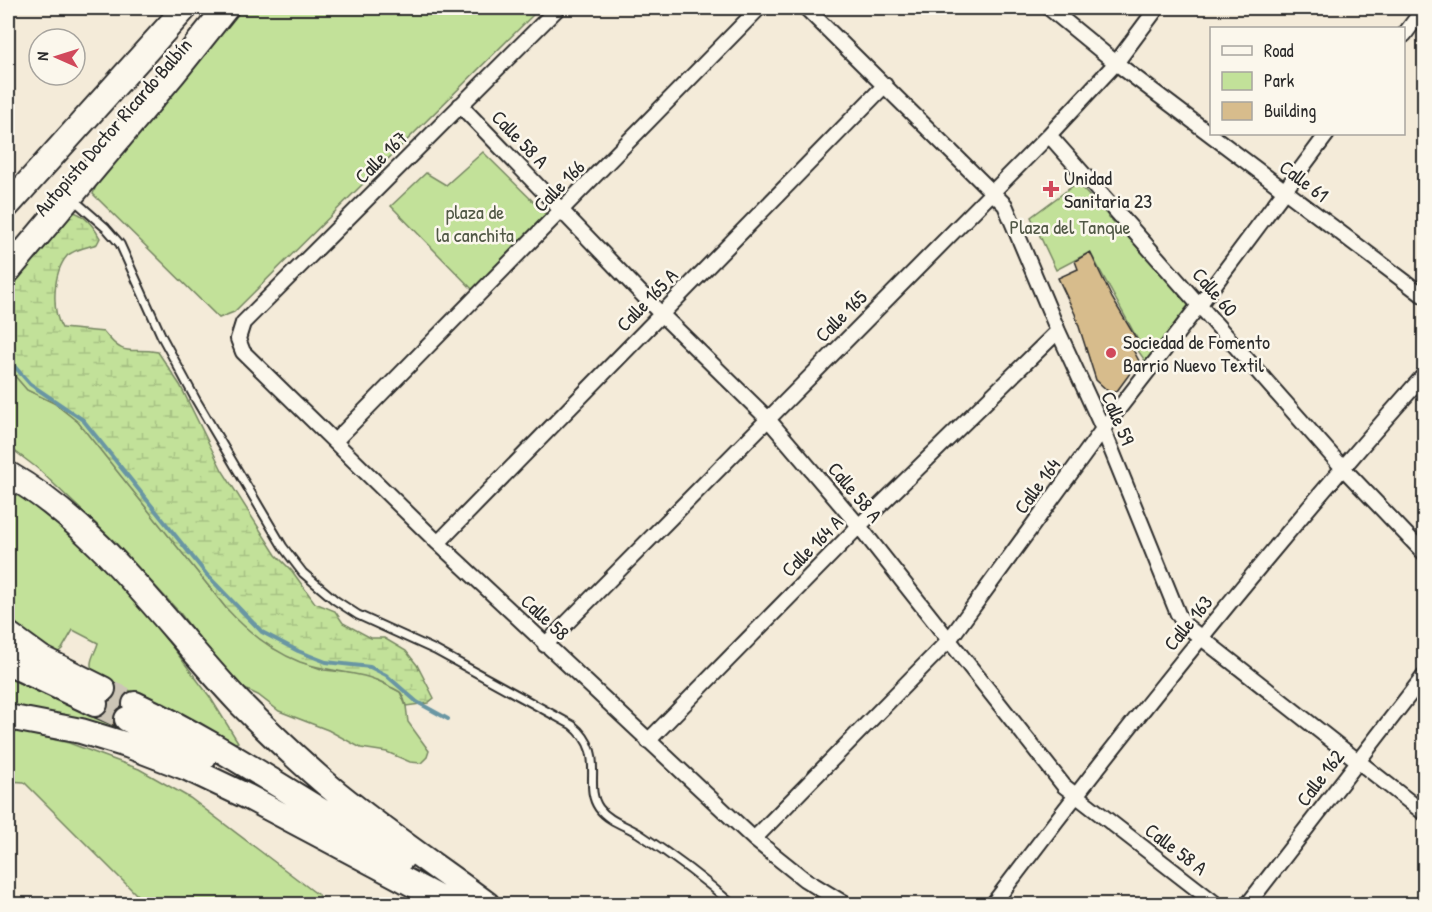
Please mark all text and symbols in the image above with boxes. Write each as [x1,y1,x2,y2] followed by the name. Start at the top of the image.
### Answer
[27,27,87,87] north arrow
[1210,27,1405,135] legend
[28,32,198,221] street label: Autopista Doctor Ricardo Balbín
[1264,38,1294,63] text: Road
[31,51,53,61] text: N
[1264,68,1295,93] text: Park
[1264,98,1316,123] text: Building
[486,104,555,174] street label: Calle 58 A
[348,124,413,189] street label: Calle 167
[1274,153,1334,208] street label: Calle 61
[527,154,590,218] street label: Calle 166
[1064,164,1152,214] place label: Unidad Sanitaria 23
[1042,180,1060,198] marker: Unidad Sanitaria 23
[436,198,514,248] park label: plaza de la canchita
[1010,213,1130,240] park label: Plaza del Tanque
[1187,261,1244,322] street label: Calle 60
[610,262,684,337] street label: Calle 165 A
[809,283,873,348] street label: Calle 165
[1123,328,1270,378] place label: Sociedad de Fomento Barrio Nuevo Textil
[1104,346,1118,360] marker: Sociedad de Fomento Barrio Nuevo Textil
[1095,387,1142,449] street label: Calle 59
[1007,452,1066,519] street label: Calle 164
[822,456,889,528] street label: Calle 58 A
[775,509,849,582] street label: Calle 164 A
[515,587,575,646] street label: Calle 58
[1157,589,1218,656] street label: Calle 163
[1289,743,1350,812] street label: Calle 162
[1140,816,1213,881] street label: Calle 58 A

